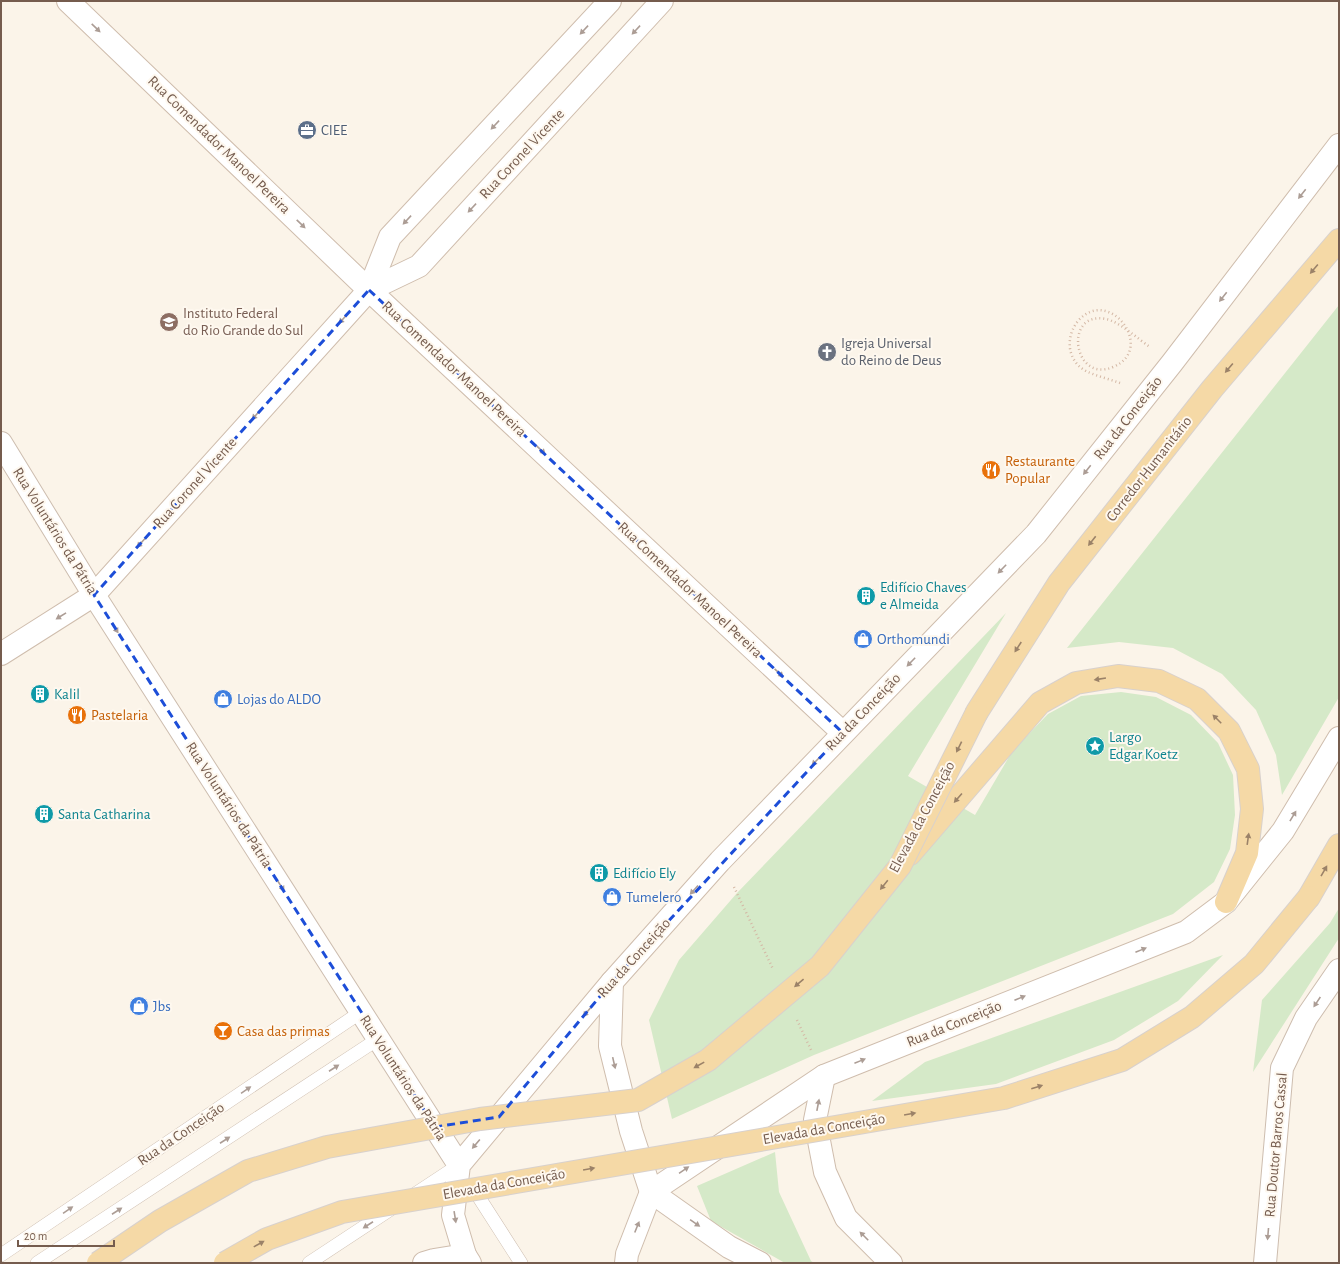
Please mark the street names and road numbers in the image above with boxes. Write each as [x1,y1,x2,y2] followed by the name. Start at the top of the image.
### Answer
[145,73,293,217] street label: Rua Comendador Manoel Pereira
[477,106,567,202] street label: Rua Coronel Vicente
[379,298,529,440] street label: Rua Comendador Manoel Pereira
[1091,374,1165,462] street label: Rua da Conceição
[1103,414,1195,524] street label: Corredor Humanitário
[150,435,240,531] street label: Rua Coronel Vicente
[10,465,100,597] street label: Rua Voluntários da Pátria
[615,519,765,661] street label: Rua Comendador Manoel Pereira
[823,670,903,754] street label: Rua da Conceição
[183,740,275,871] street label: Rua Voluntários da Pátria
[886,759,958,875] street label: Elevada da Conceição
[595,915,673,1001] street label: Rua da Conceição
[904,998,1004,1050] street label: Rua da Conceição
[357,1013,449,1144] street label: Rua Voluntários da Pátria
[1262,1072,1290,1218] street label: Rua Doutor Barros Cassal
[135,1100,227,1168] street label: Rua da Conceição
[762,1111,886,1147] street label: Elevada da Conceição
[442,1166,566,1202] street label: Elevada da Conceição

